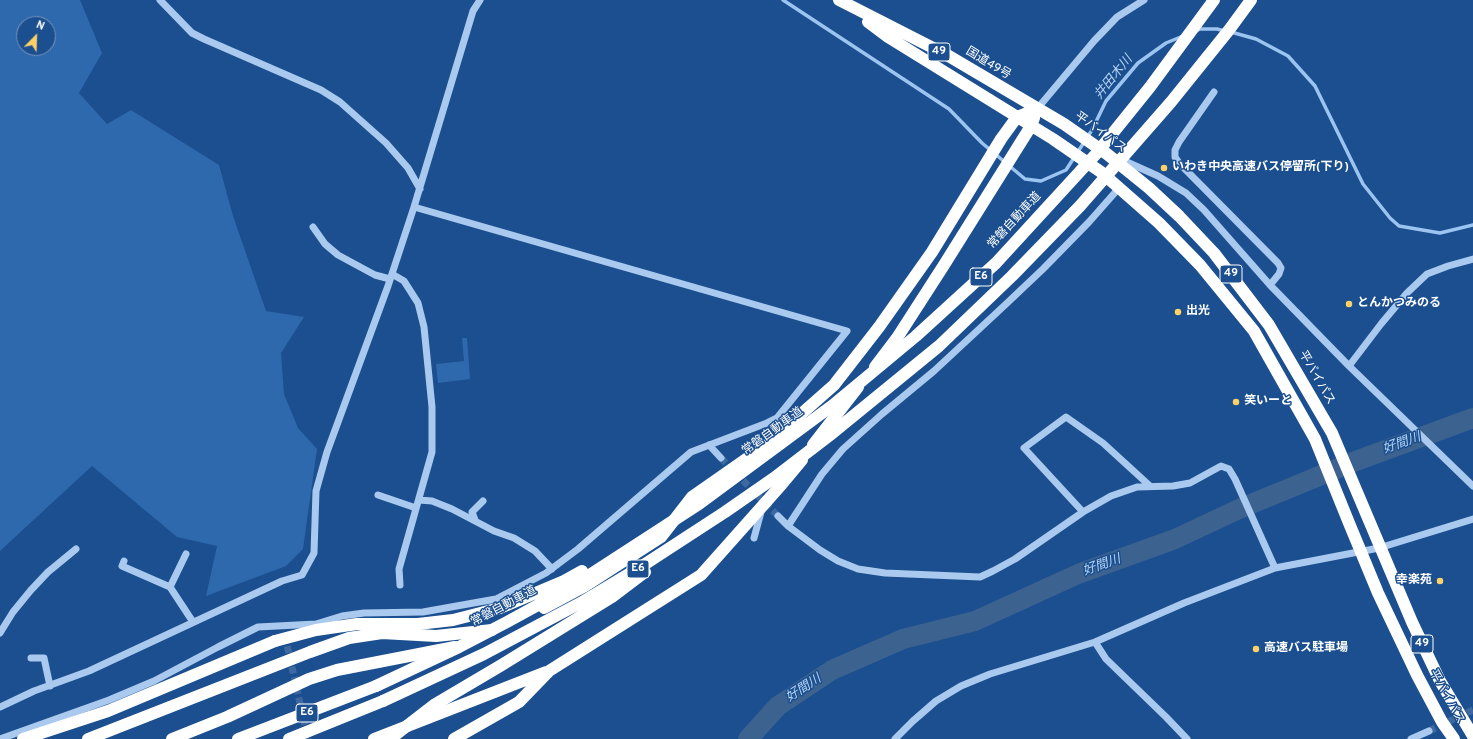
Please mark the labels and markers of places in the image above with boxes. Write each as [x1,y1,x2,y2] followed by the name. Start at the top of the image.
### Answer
[1172,161,1349,175] place label: いわき中央高速バス停留所(下り)
[1159,163,1169,173] marker: いわき中央高速バス停留所(下り)
[1357,297,1441,311] place label: とんかつみのる
[1344,299,1354,309] marker: とんかつみのる
[1186,305,1210,319] place label: 出光
[1173,307,1183,317] marker: 出光
[1244,395,1292,409] place label: 笑いーと
[1231,397,1241,407] marker: 笑いーと
[1396,574,1432,588] place label: 幸楽苑
[1435,576,1445,586] marker: 幸楽苑
[1264,642,1348,656] place label: 高速バス駐車場
[1251,644,1261,654] marker: 高速バス駐車場

